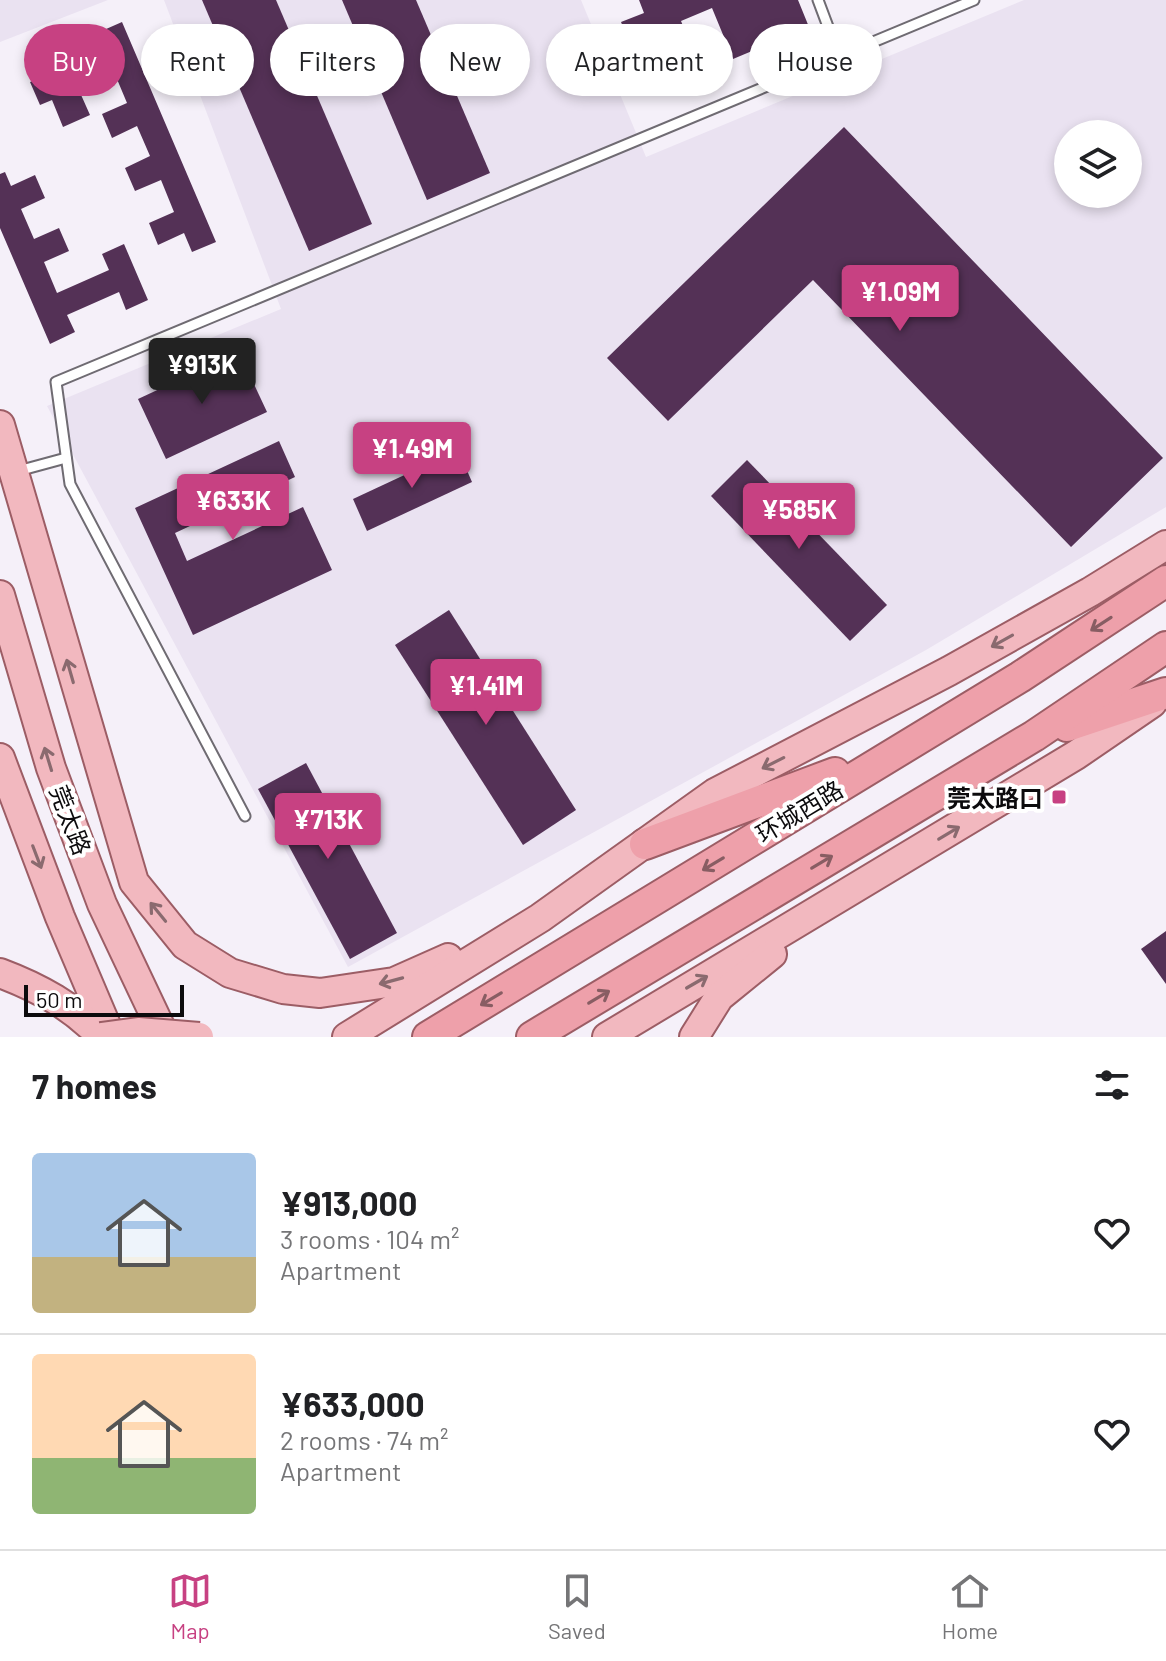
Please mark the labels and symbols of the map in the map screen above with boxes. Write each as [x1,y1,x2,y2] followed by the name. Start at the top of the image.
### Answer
[835,265,965,333] pin: ¥1.09M
[146,338,258,406] pin: ¥913K
[347,422,477,490] pin: ¥1.49M
[177,474,289,542] pin: ¥633K
[743,483,855,551] pin: ¥585K
[1090,616,1112,632] one-way arrow
[991,634,1015,649] one-way arrow
[62,658,77,684] one-way arrow
[421,659,551,727] pin: ¥1.41M
[40,746,55,771] one-way arrow
[761,755,785,771] one-way arrow
[750,774,848,848] street label: 环城西路
[45,781,97,859] street label: 莞太路
[947,783,1043,812] place label: 莞太路口
[1050,788,1068,806] marker: 莞太路口
[272,793,384,861] pin: ¥713K
[937,824,960,840] one-way arrow
[31,844,45,869] one-way arrow
[810,854,833,870] one-way arrow
[702,856,725,872] one-way arrow
[149,902,167,923] one-way arrow
[685,973,708,989] one-way arrow
[379,974,404,989] one-way arrow
[24,981,184,1017] scale bar
[587,988,610,1004] one-way arrow
[480,991,503,1007] one-way arrow

